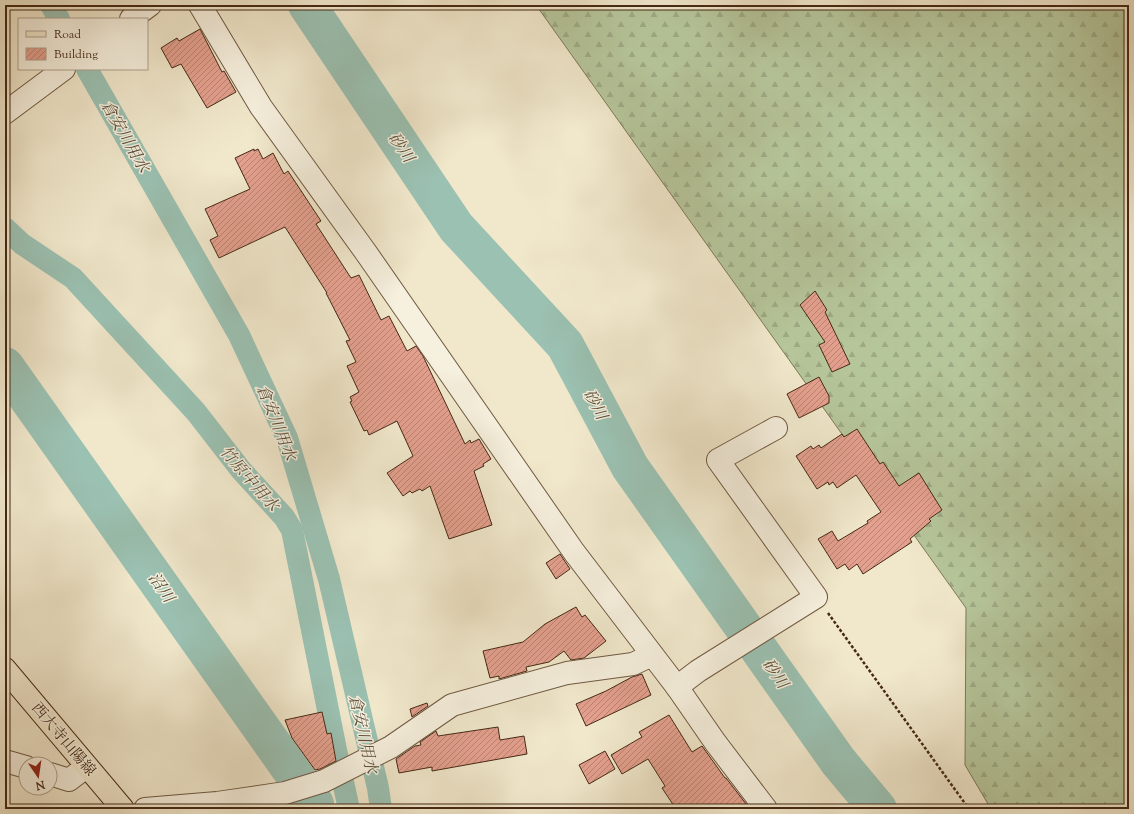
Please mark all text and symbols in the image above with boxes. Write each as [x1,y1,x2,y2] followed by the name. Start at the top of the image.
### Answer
[18,18,148,70] legend
[54,26,81,44] text: Road
[54,46,98,64] text: Building
[94,97,155,179] water label: 倉安川用水
[381,129,420,170] water label: 砂川
[249,382,301,466] water label: 倉安川用水
[576,386,612,426] water label: 砂川
[213,442,284,519] water label: 竹原中用水
[141,569,180,610] water label: 沼川
[755,655,794,696] water label: 砂川
[341,693,382,778] water label: 倉安川用水
[26,699,100,781] street label: 西大寺山陽線
[18,756,58,796] north arrow
[34,776,47,794] text: N

